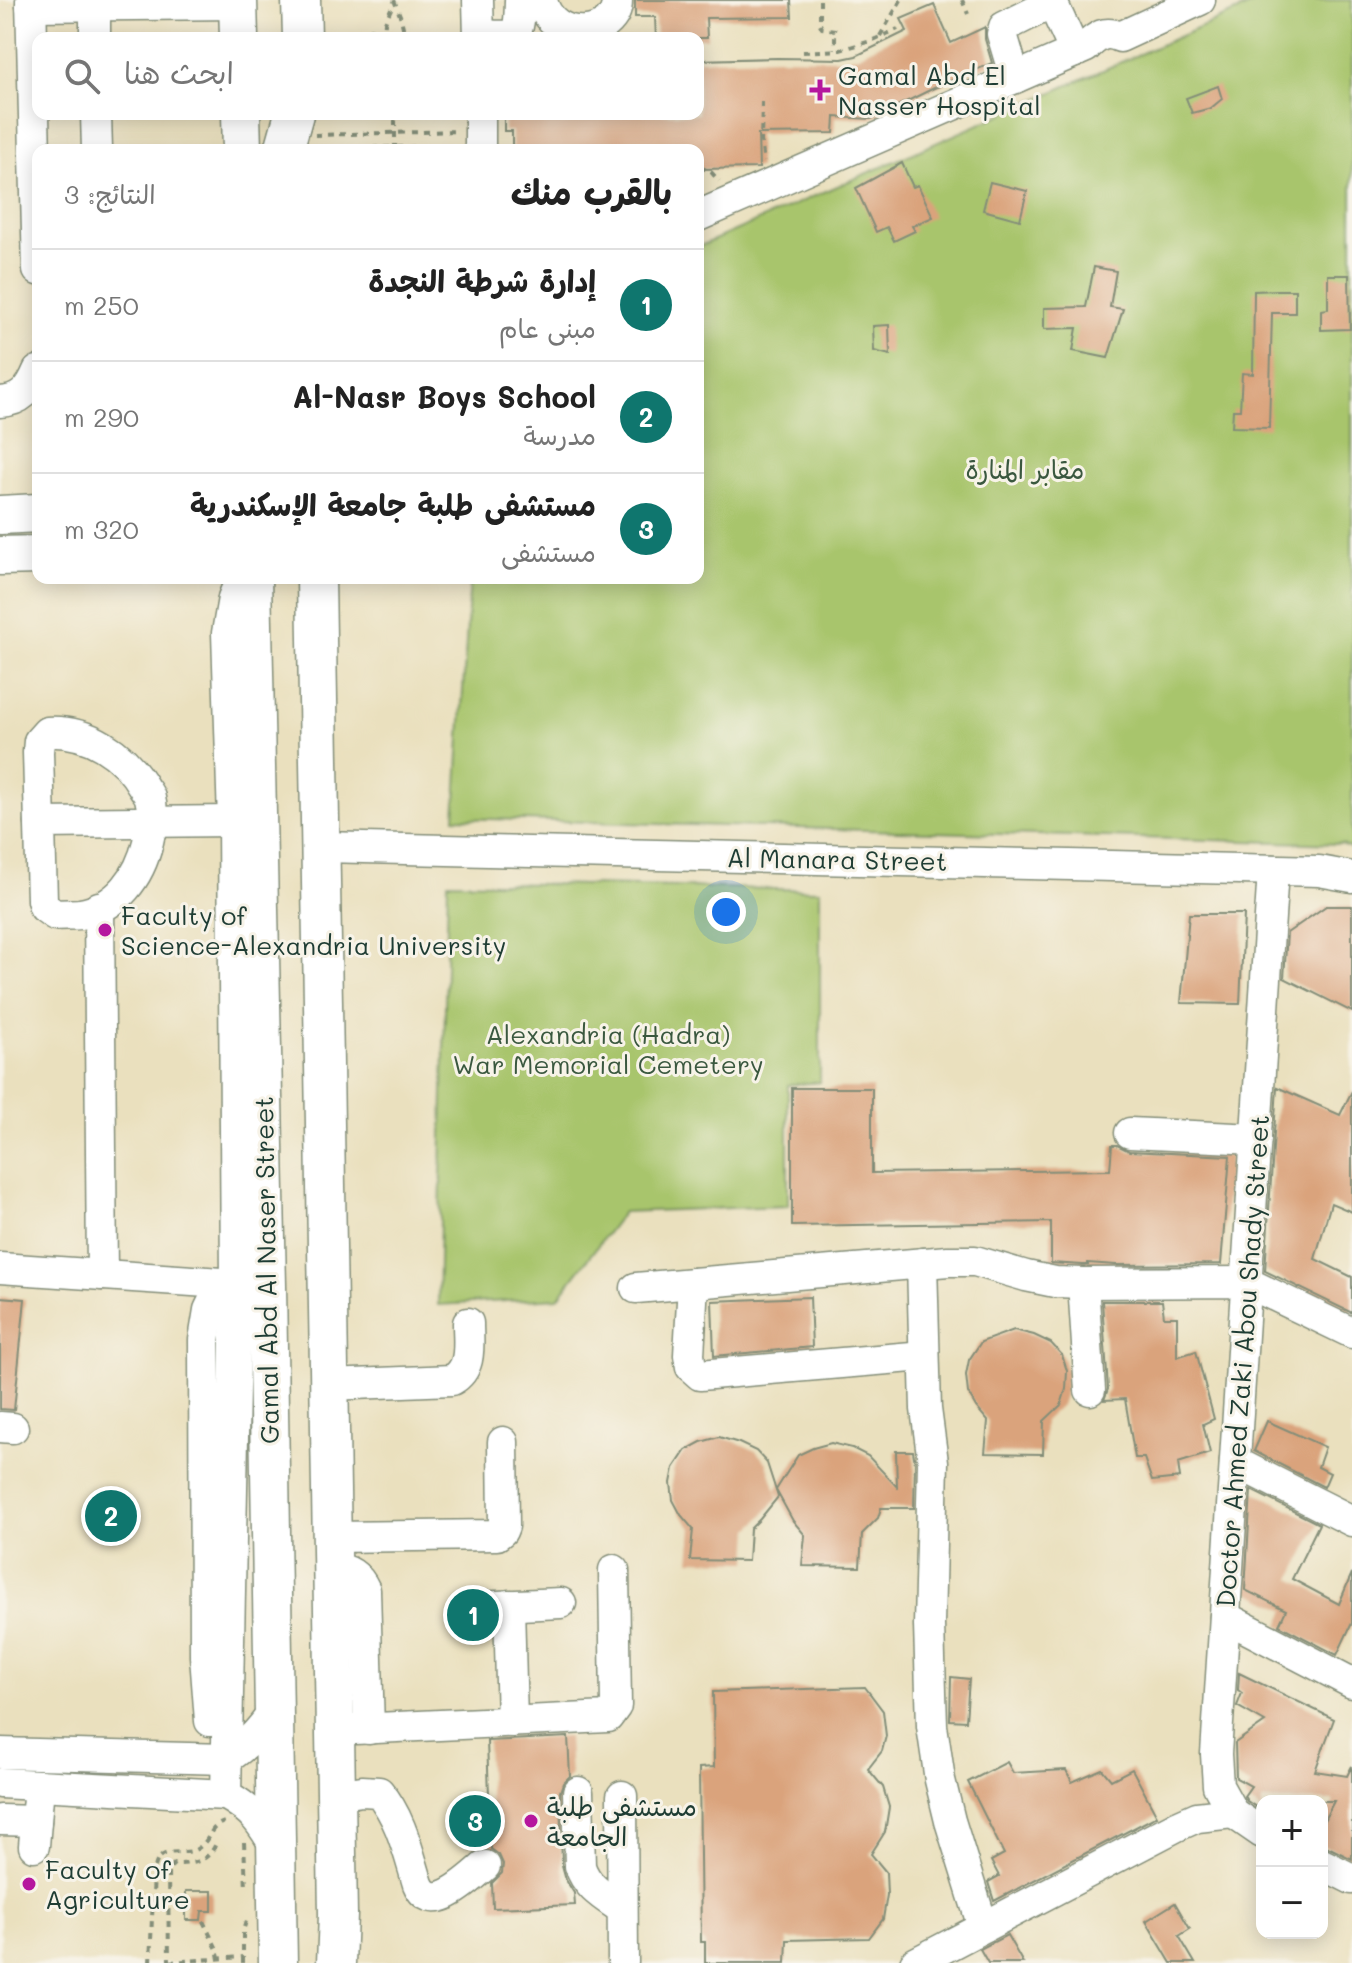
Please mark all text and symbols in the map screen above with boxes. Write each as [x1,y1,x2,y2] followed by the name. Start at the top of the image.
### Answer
[32,32,704,120] search box
[124,52,234,92] text: ابحث هنا
[60,54,104,98] icon: search
[838,58,1041,122] place label: Gamal Abd El Nasser Hospital
[809,79,831,101] marker: Gamal Abd El Nasser Hospital
[511,169,672,214] text: بالقرب منك
[64,177,156,211] text: النتائج: 3
[368,260,596,300] text: إدارة شرطة النجدة
[64,288,139,322] text: 250 m
[640,288,652,322] text: 1
[499,311,596,345] text: مبنى عام
[292,376,596,416] text: Al-Nasr Boys School
[64,400,139,434] text: 290 m
[639,400,653,434] text: 2
[524,418,596,452] text: مدرسة
[966,452,1084,486] park label: مقابر المنارة
[190,484,596,524] text: مستشفى طلبة جامعة الإسكندرية
[64,512,139,546] text: 320 m
[638,512,654,546] text: 3
[501,535,596,569] text: مستشفى
[726,840,948,878] street label: Al Manara Street
[706,892,746,932] your location
[121,898,506,962] place label: Faculty of Science-Alexandria University
[96,921,114,939] marker: Faculty of Science-Alexandria University
[452,1017,764,1081] park label: Alexandria (Hadra) War Memorial Cemetery
[246,1096,286,1444] street label: Gamal Abd Al Naser Street
[1208,1113,1276,1609] street label: Doctor Ahmed Zaki Abou Shady Street
[85,1486,137,1546] pin: 2
[447,1585,499,1645] pin: 1
[547,1789,697,1853] place label: مستشفى طلبة الجامعة
[449,1791,501,1851] pin: 3
[1256,1795,1328,1939] map controls
[1256,1795,1328,1867] button: +
[522,1812,540,1830] marker: مستشفى طلبة الجامعة
[45,1852,190,1916] place label: Faculty of Agriculture
[1256,1867,1328,1939] button: −
[20,1875,38,1893] marker: Faculty of Agriculture

